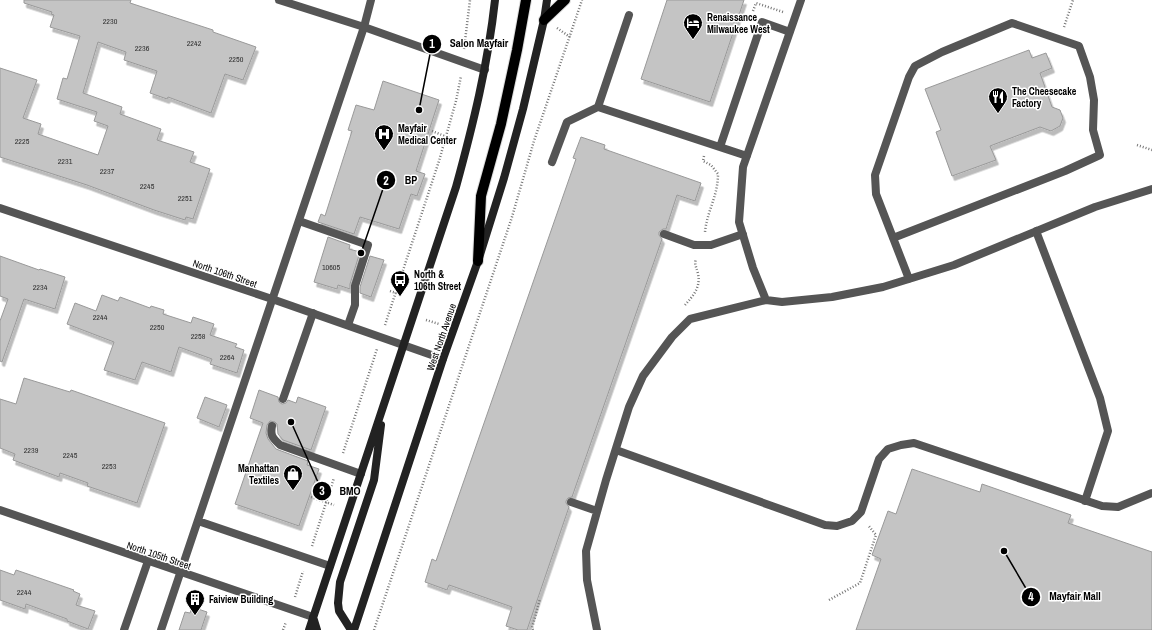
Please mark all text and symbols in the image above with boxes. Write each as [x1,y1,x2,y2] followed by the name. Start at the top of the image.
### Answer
[707,11,770,36] place label: Renaissance Milwaukee West
[682,12,704,40] hotel icon: Renaissance Milwaukee West
[103,16,118,26] house number: 2230
[422,32,517,55] callout: Salon Mayfair
[429,36,435,52] text: 1
[450,36,509,50] text: Salon Mayfair
[187,38,202,48] house number: 2242
[135,43,150,53] house number: 2236
[229,54,244,64] house number: 2250
[1012,85,1077,110] place label: The Cheesecake Factory
[987,86,1009,114] restaurant icon: The Cheesecake Factory
[398,122,457,147] place label: Mayfair Medical Center
[373,123,395,151] hospital icon: Mayfair Medical Center
[15,136,30,146] house number: 2225
[58,156,73,166] house number: 2231
[100,166,115,176] house number: 2237
[376,169,425,192] callout: BP
[383,173,389,189] text: 2
[405,173,417,187] text: BP
[140,181,155,191] house number: 2245
[178,193,193,203] house number: 2251
[191,256,259,291] street label: North 106th Street
[322,262,340,272] house number: 10605
[414,268,461,293] place label: North & 106th Street
[389,269,411,297] bus stop icon: North & 106th Street
[33,282,48,292] house number: 2234
[424,301,459,373] street label: West North Avenue
[93,312,108,322] house number: 2244
[150,322,165,332] house number: 2250
[191,331,206,341] house number: 2258
[220,352,235,362] house number: 2264
[24,445,39,455] house number: 2239
[63,450,78,460] house number: 2245
[102,461,117,471] house number: 2253
[238,462,279,487] place label: Manhattan Textiles
[282,463,304,491] shop icon: Manhattan Textiles
[312,480,369,503] callout: BMO
[319,483,325,499] text: 3
[339,484,361,498] text: BMO
[125,538,193,573] street label: North 105th Street
[1021,585,1109,608] callout: Mayfair Mall
[17,587,32,597] house number: 2244
[184,588,206,616] building icon: Faiview Building
[1028,589,1034,605] text: 4
[1049,589,1101,603] text: Mayfair Mall
[209,593,273,606] place label: Faiview Building

